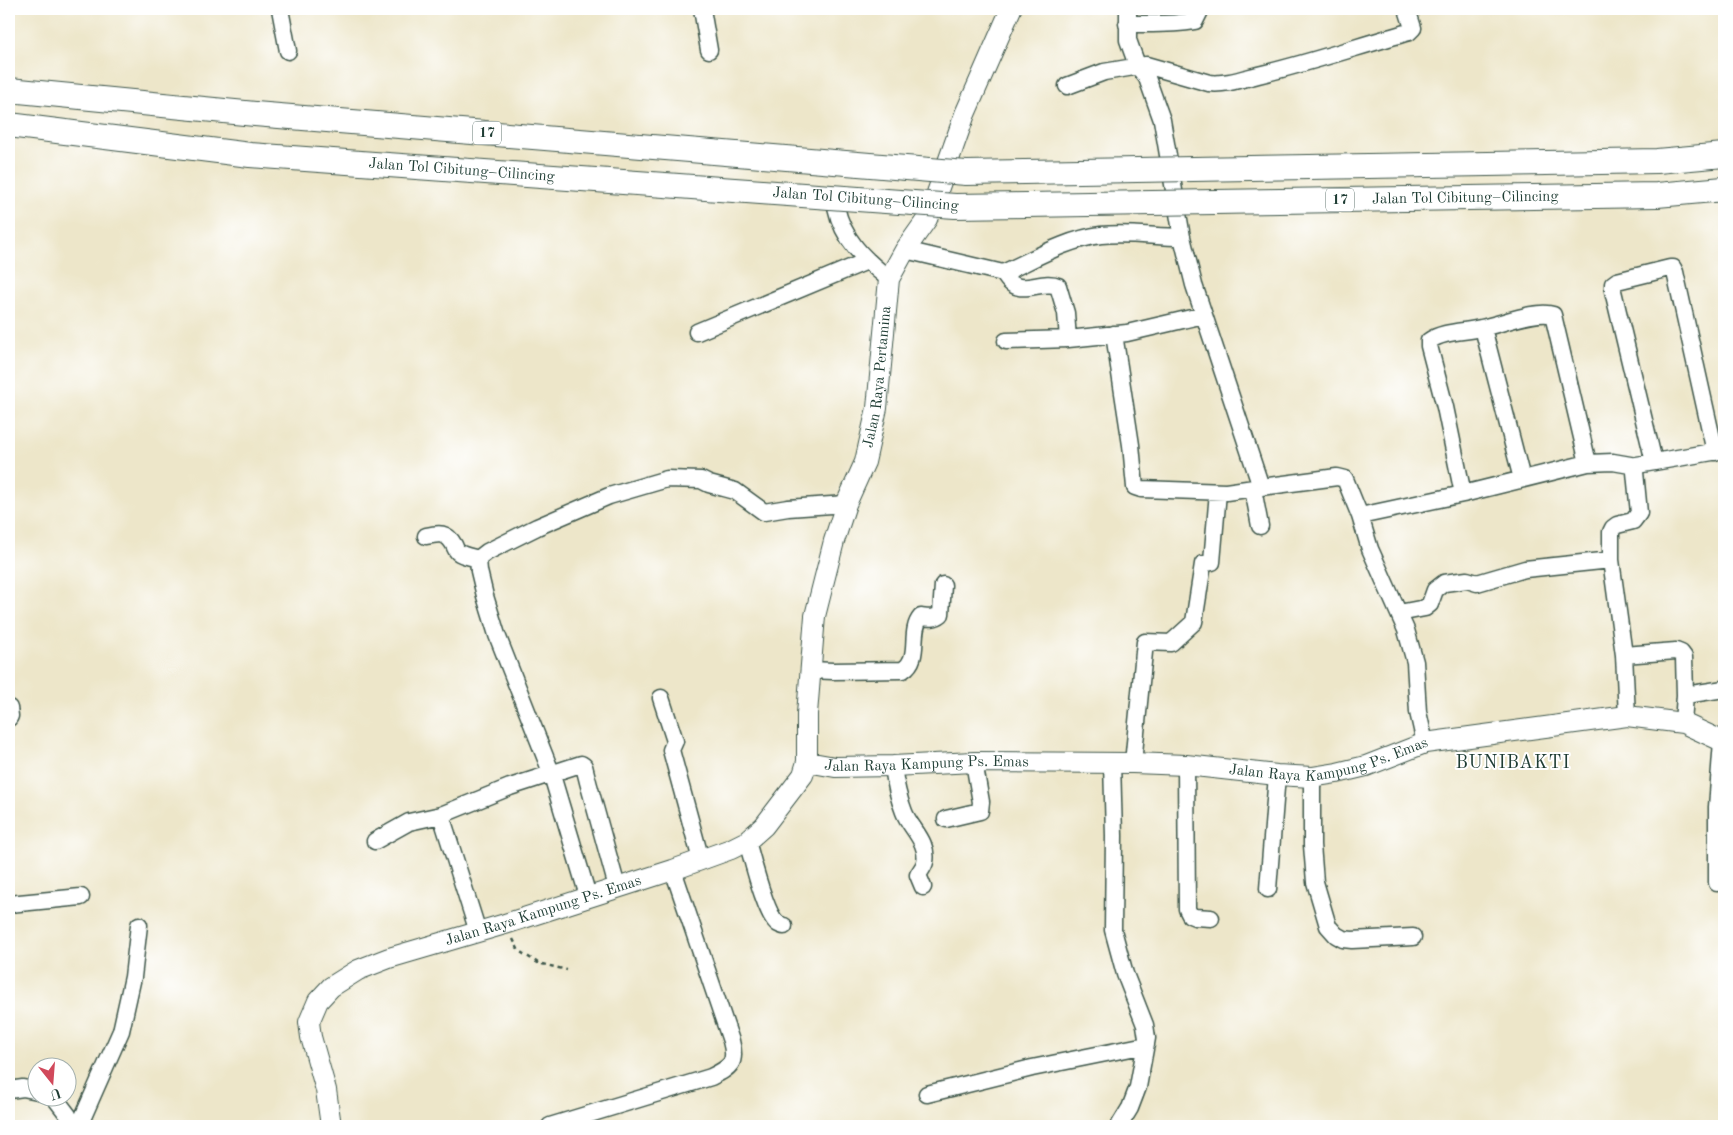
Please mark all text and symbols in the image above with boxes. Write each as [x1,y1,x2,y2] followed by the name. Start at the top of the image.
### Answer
[473,122,501,144] road number: 17
[368,156,555,185] street label: Jalan Tol Cibitung–Cilincing
[772,185,959,214] street label: Jalan Tol Cibitung–Cilincing
[1326,188,1354,212] road number: 17
[1372,189,1559,207] street label: Jalan Tol Cibitung–Cilincing
[861,305,894,449] street label: Jalan Raya Pertamina
[1228,735,1430,785] street label: Jalan Raya Kampung Ps. Emas
[823,754,1029,775] street label: Jalan Raya Kampung Ps. Emas
[1455,754,1571,772] district label: BUNIBAKTI
[444,873,643,949] street label: Jalan Raya Kampung Ps. Emas
[28,1058,78,1108] north arrow
[48,1085,63,1102] text: U

